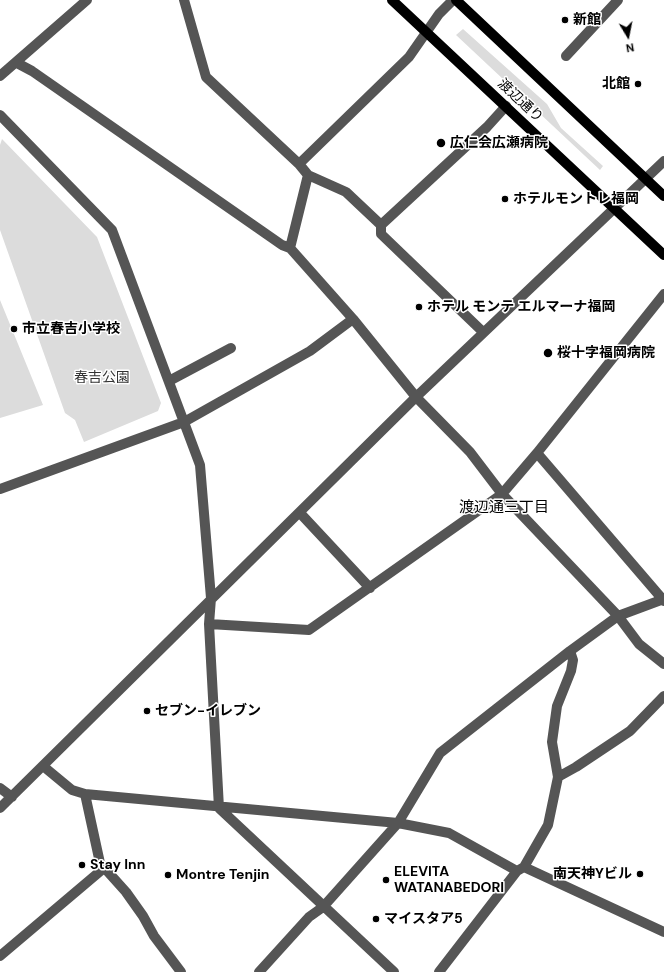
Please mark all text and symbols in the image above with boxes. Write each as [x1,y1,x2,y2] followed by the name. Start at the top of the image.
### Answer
[573,12,601,28] place label: 新館
[560,15,570,25] marker: 新館
[608,16,648,56] north arrow
[625,40,635,55] text: N
[494,76,546,126] street label: 渡辺通り
[602,76,630,92] place label: 北館
[633,79,643,89] marker: 北館
[450,135,548,151] place label: 広仁会広瀬病院
[435,137,447,149] marker: 広仁会広瀬病院
[513,191,639,207] place label: ホテルモントレ福岡
[500,194,510,204] marker: ホテルモントレ福岡
[427,299,616,315] place label: ホテル モンテ エルマーナ福岡
[414,302,424,312] marker: ホテル モンテ エルマーナ福岡
[22,321,120,337] place label: 市立春吉小学校
[9,324,19,334] marker: 市立春吉小学校
[557,345,655,361] place label: 桜十字福岡病院
[542,347,554,359] marker: 桜十字福岡病院
[74,370,130,386] park label: 春吉公園
[459,499,549,517] district label: 渡辺通三丁目
[155,703,261,719] place label: セブン-イレブン
[142,706,152,716] marker: セブン-イレブン
[90,857,145,873] place label: Stay Inn
[77,860,87,870] marker: Stay Inn
[394,864,504,896] place label: ELEVITA WATANABEDORI
[553,866,632,882] place label: 南天神Yビル
[176,867,269,883] place label: Montre Tenjin
[635,869,645,879] marker: 南天神Yビル
[163,870,173,880] marker: Montre Tenjin
[381,875,391,885] marker: ELEVITA WATANABEDORI
[384,911,463,927] place label: マイスタア5
[371,914,381,924] marker: マイスタア5

